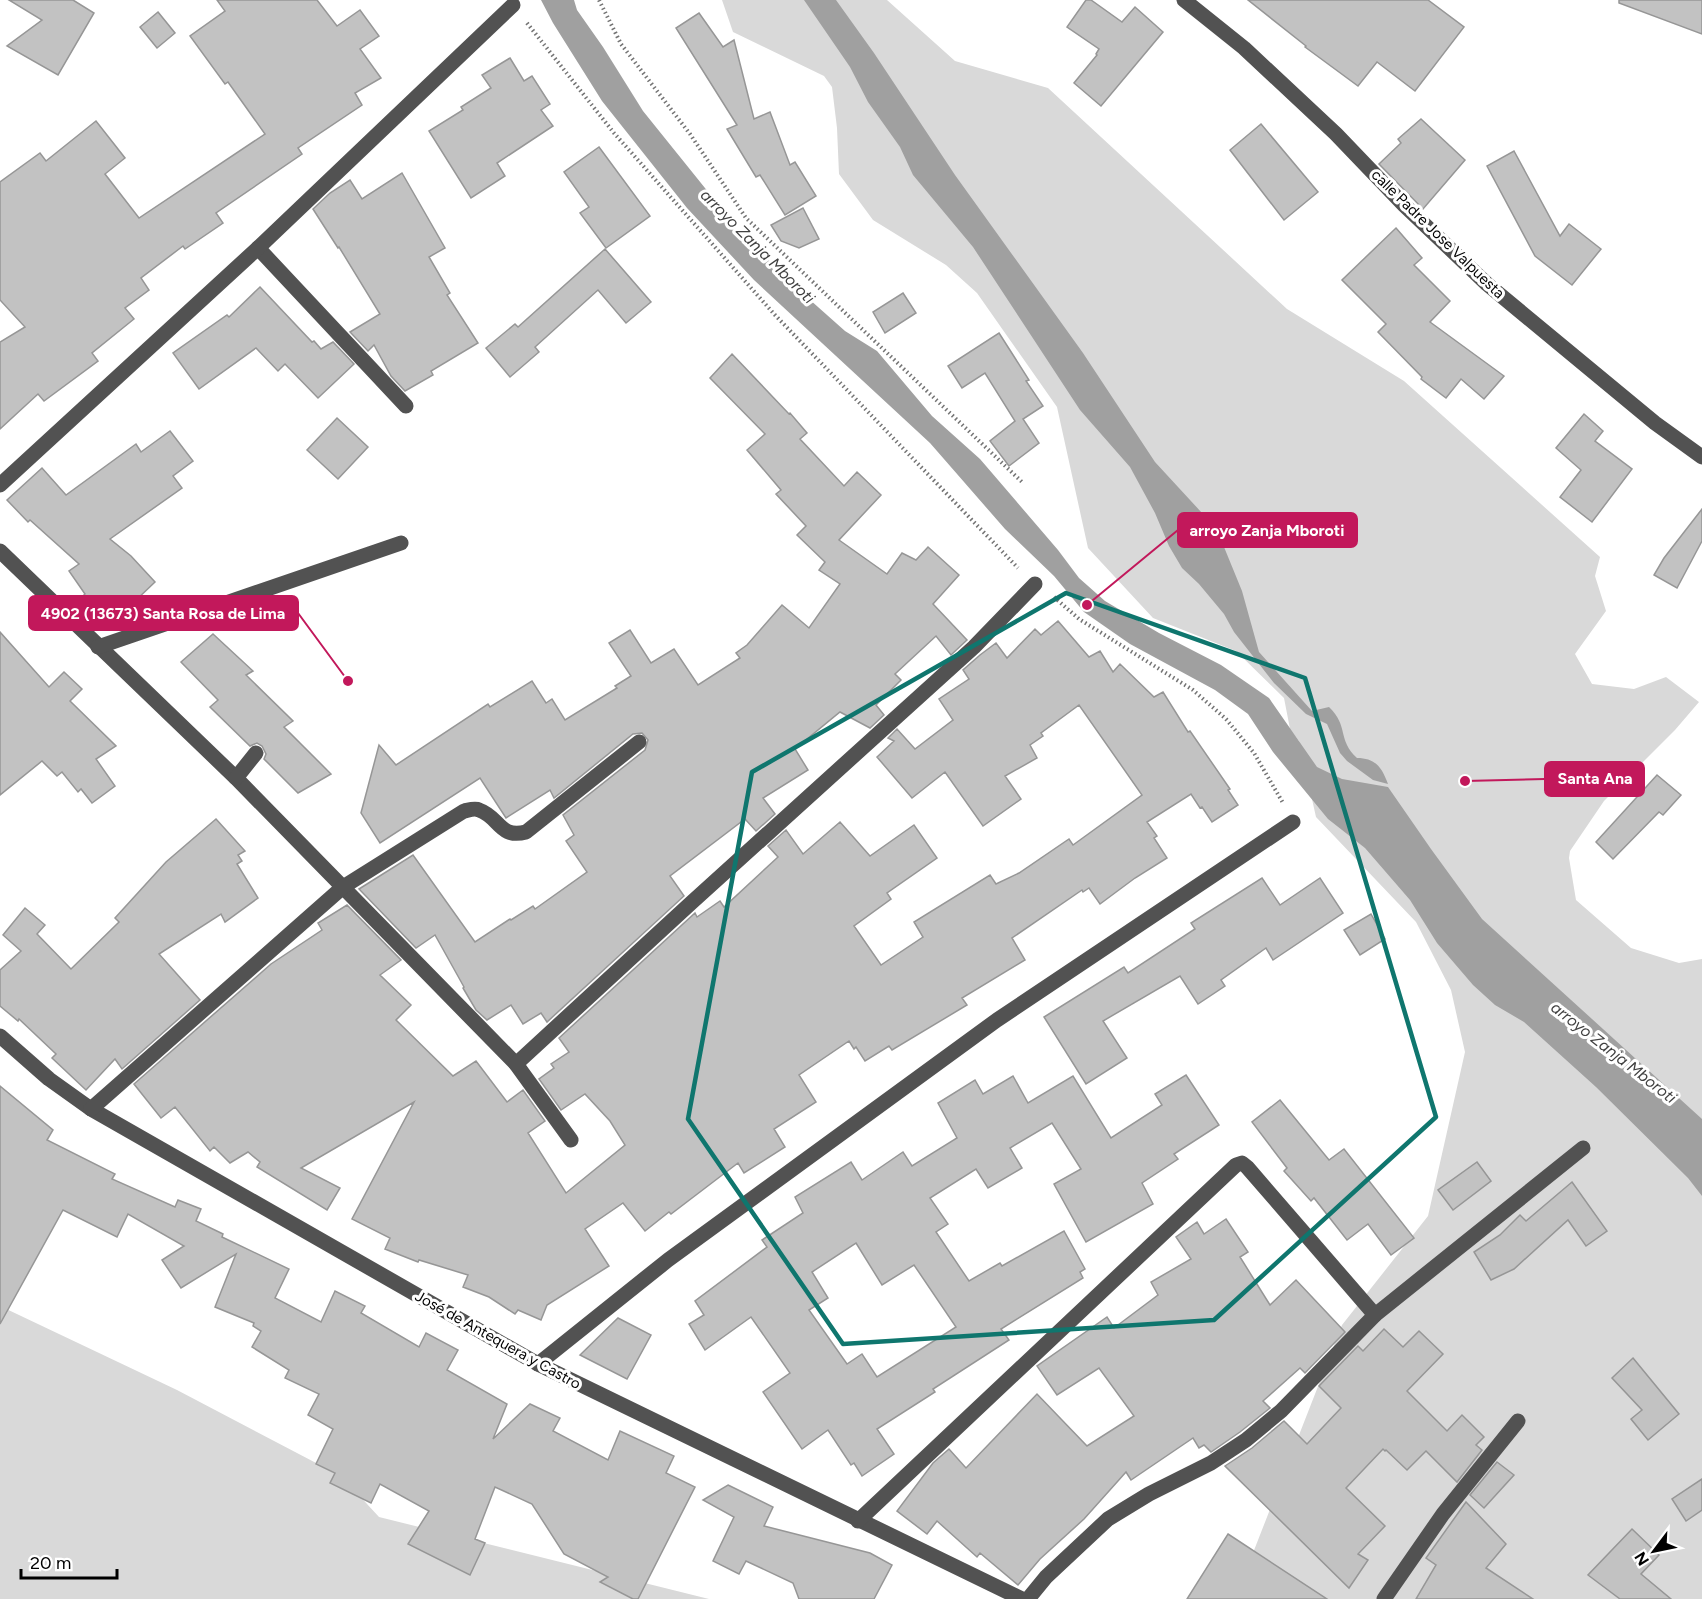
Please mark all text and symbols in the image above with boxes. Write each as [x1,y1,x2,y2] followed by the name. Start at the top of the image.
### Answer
[1368,166,1508,302] street label: calle Padre Jose Valpuesta
[697,185,819,308] water label: arroyo Zanja Mboroti
[1178,513,1357,547] callout: arroyo Zanja Mboroti
[1190,521,1344,540] text: arroyo Zanja Mboroti
[29,596,298,630] callout: 4902 (13673) Santa Rosa de Lima
[41,604,285,623] text: 4902 (13673) Santa Rosa de Lima
[1545,762,1644,796] callout: Santa Ana
[1558,769,1633,788] text: Santa Ana
[1547,998,1680,1107] water label: arroyo Zanja Mboroti
[412,1287,584,1393] street label: José de Antequera y Castro
[1624,1521,1684,1581] north arrow
[21,1542,117,1580] scale bar
[1630,1548,1653,1569] text: N
[30,1552,71,1574] text: 20 m

